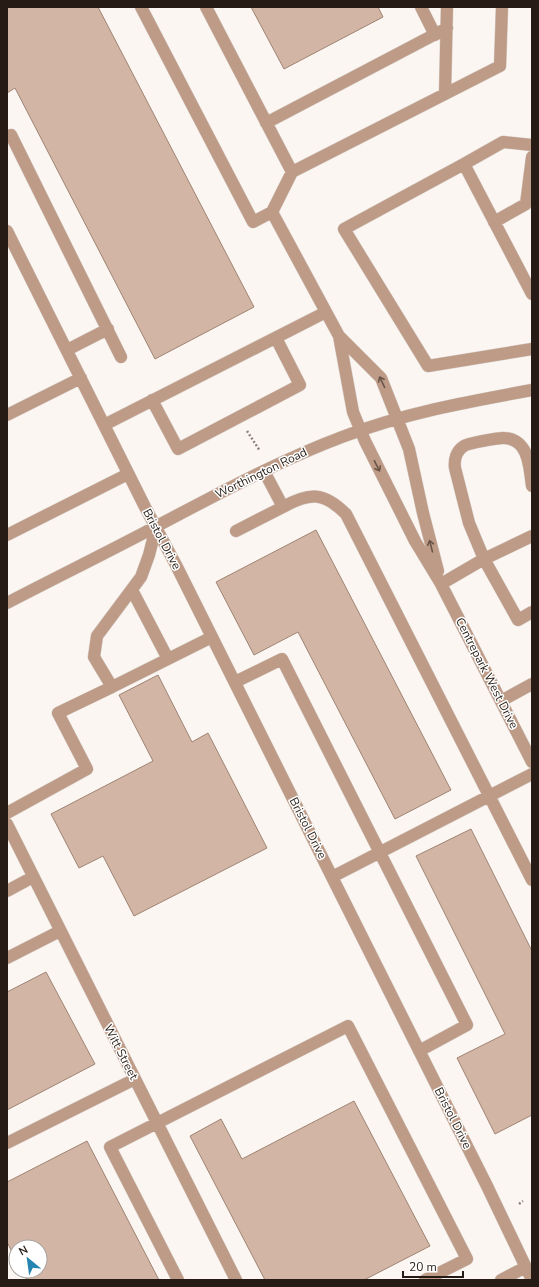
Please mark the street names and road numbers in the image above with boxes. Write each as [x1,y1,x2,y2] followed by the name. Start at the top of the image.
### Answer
[213,444,309,502] street label: Worthington Road
[139,506,185,572] street label: Bristol Drive
[452,615,522,731] street label: Centrepark West Drive
[286,795,330,861] street label: Bristol Drive
[100,1022,142,1083] street label: Witt Street
[431,1085,475,1151] street label: Bristol Drive

